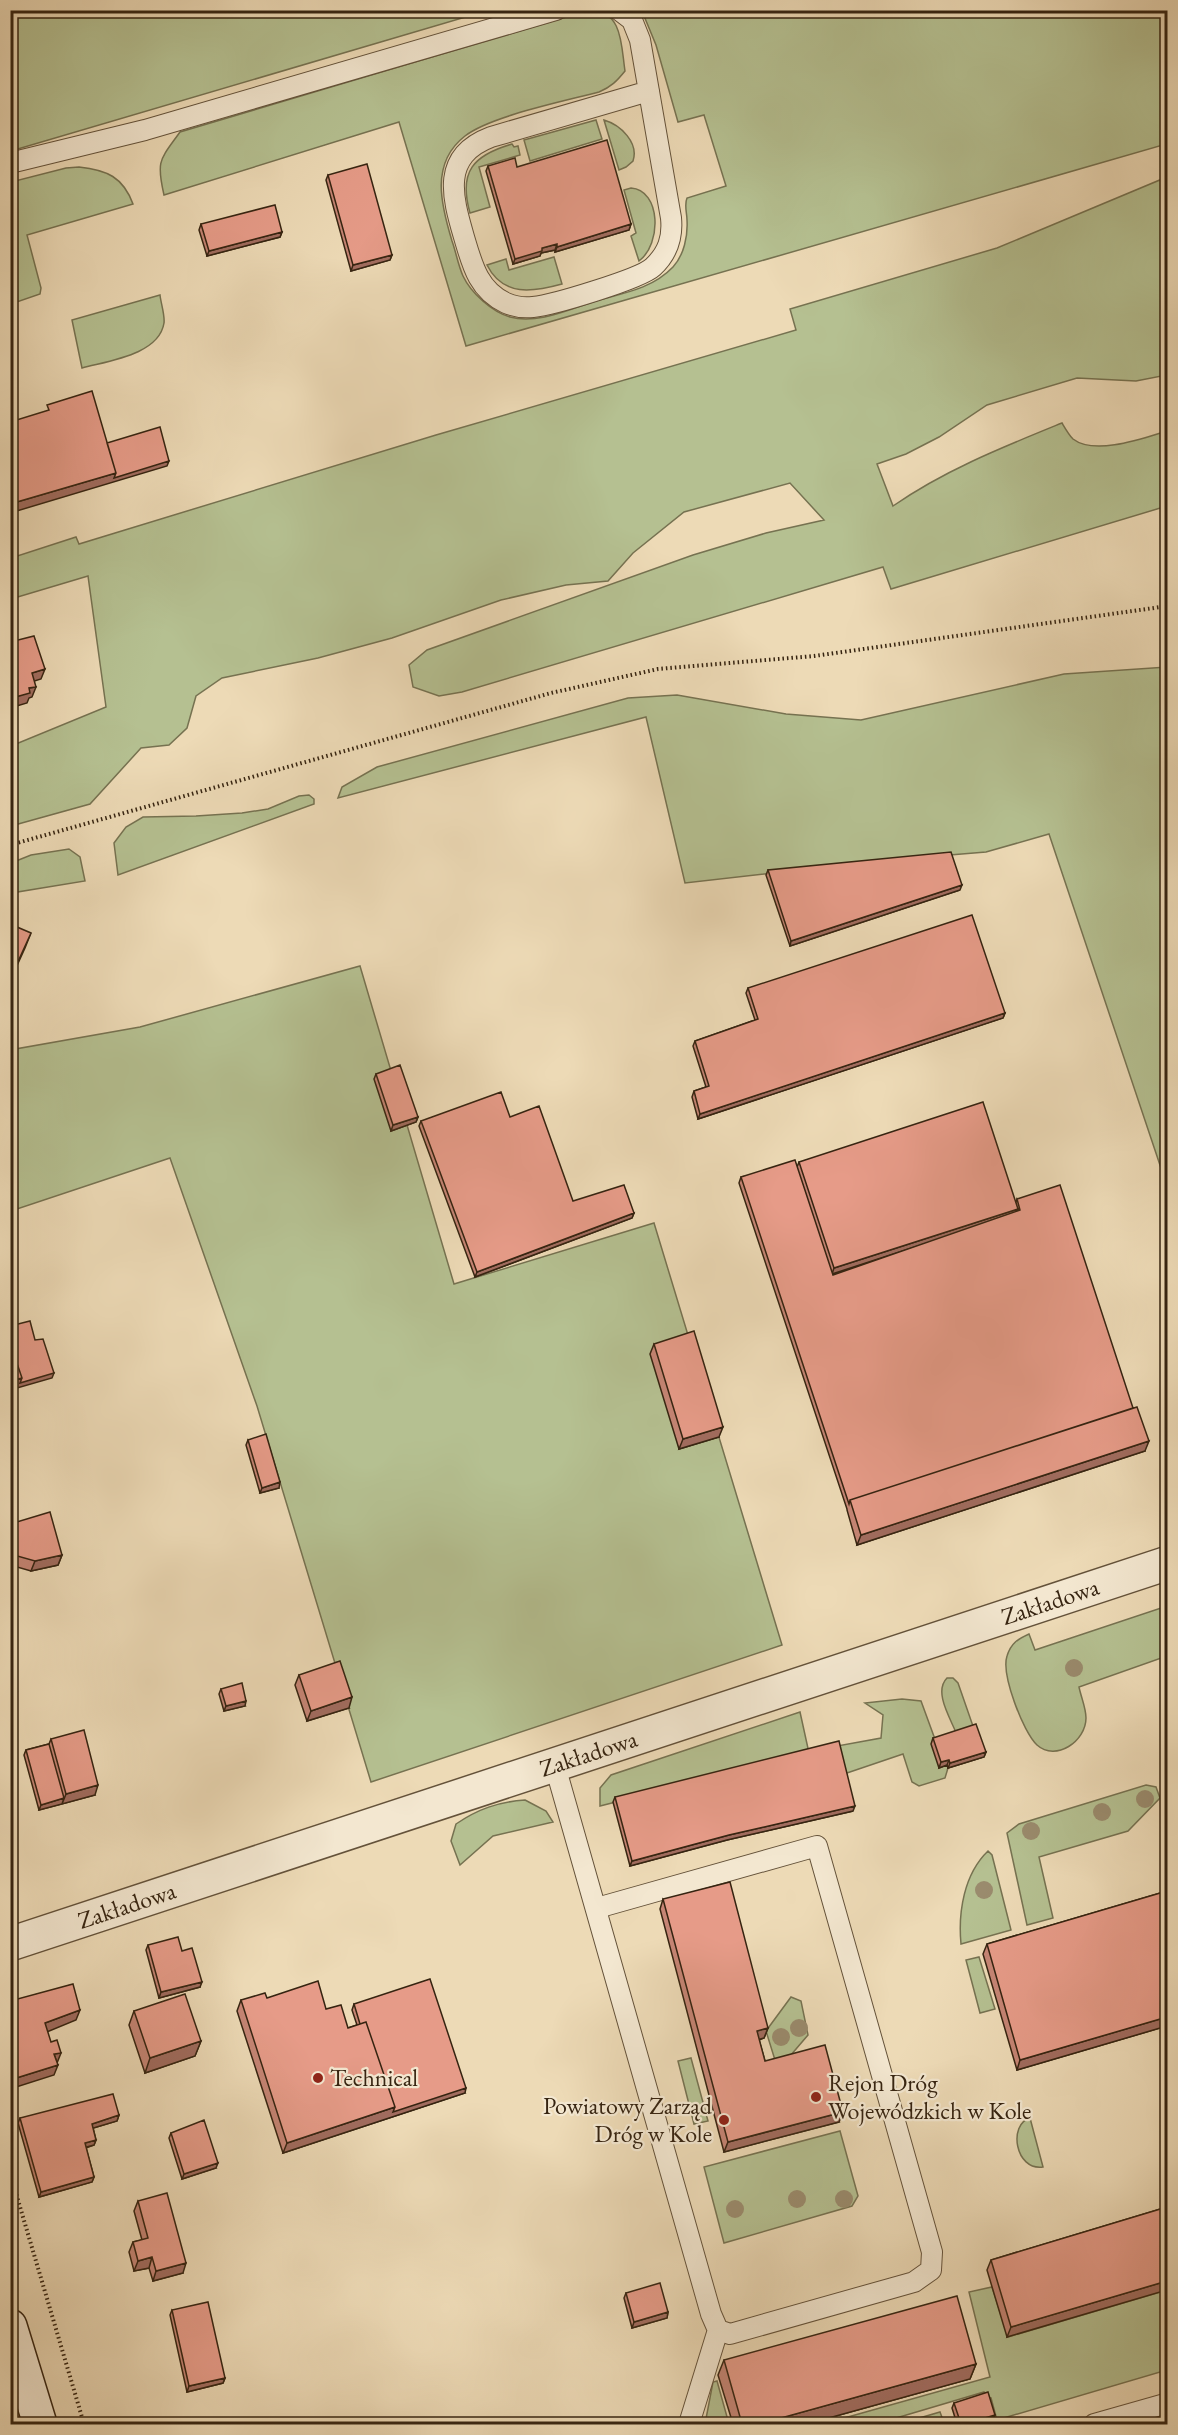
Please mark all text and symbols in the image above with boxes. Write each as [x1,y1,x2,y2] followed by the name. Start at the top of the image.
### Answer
[997,1571,1103,1632] street label: Zakładowa
[536,1723,642,1784] street label: Zakładowa
[74,1874,180,1936] street label: Zakładowa
[330,2062,418,2093] place label: Technical
[828,2067,1031,2126] place label: Rejon Dróg Wojewódzkich w Kole
[311,2071,325,2085] marker: Technical
[543,2090,713,2149] place label: Powiatowy Zarząd Dróg w Kole
[809,2090,823,2104] marker: Rejon Dróg Wojewódzkich w Kole
[717,2113,731,2127] marker: Powiatowy Zarząd Dróg w Kole

